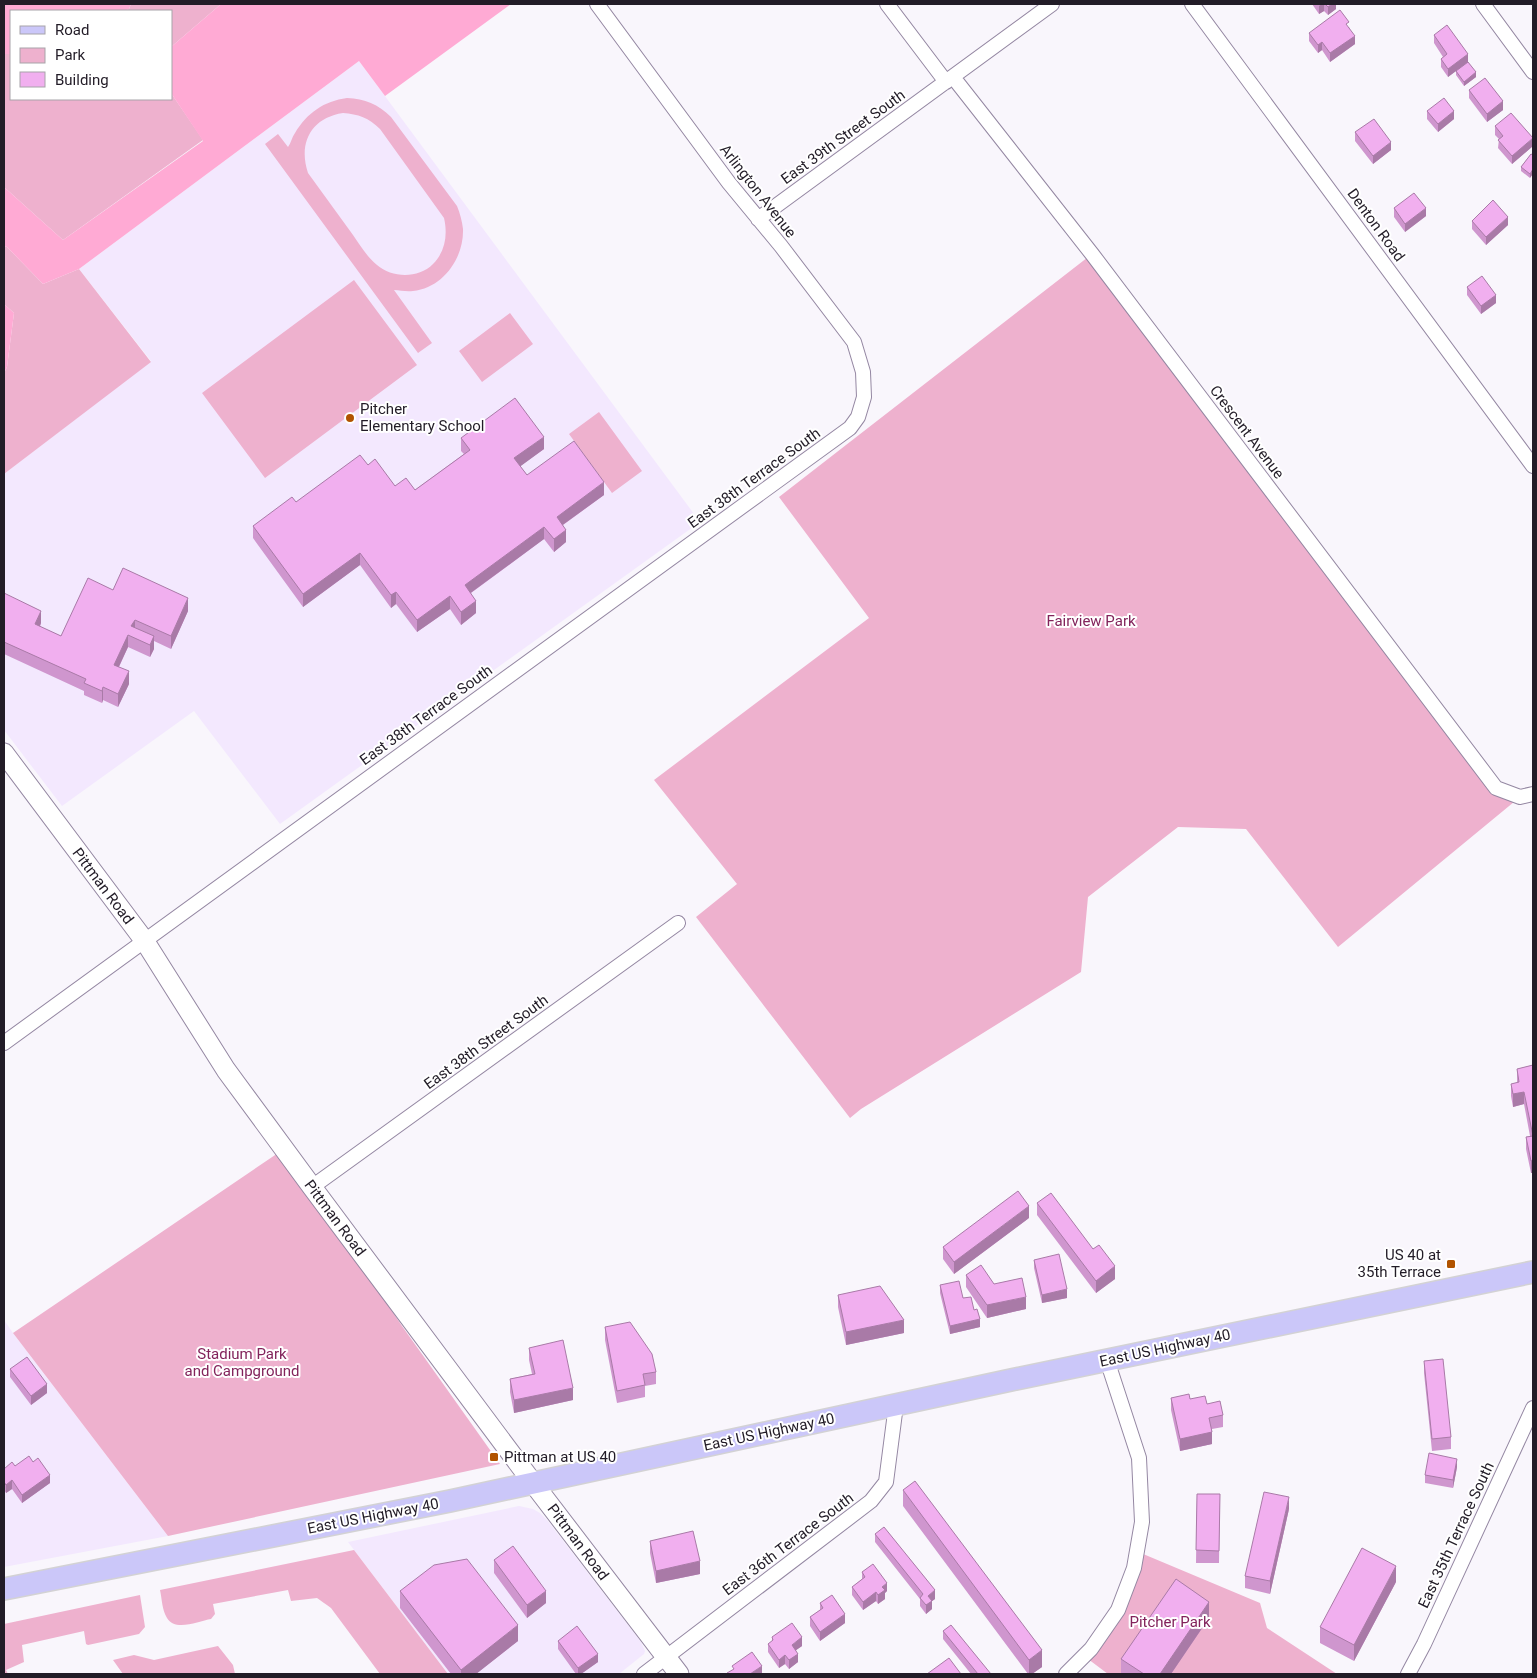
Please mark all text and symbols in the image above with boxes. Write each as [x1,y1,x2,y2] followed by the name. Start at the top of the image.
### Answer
[10,10,172,100] legend
[55,21,89,39] text: Road
[55,46,86,64] text: Park
[55,71,109,89] text: Building
[777,86,909,188] street label: East 39th Street South
[716,141,800,241] street label: Arlington Avenue
[1343,185,1409,265] street label: Denton Road
[1206,382,1288,482] street label: Crescent Avenue
[360,400,484,435] place label: Pitcher Elementary School
[344,412,356,424] marker: Pitcher Elementary School
[684,424,824,532] street label: East 38th Terrace South
[1046,612,1136,630] park label: Fairview Park
[356,661,496,769] street label: East 38th Terrace South
[69,844,137,928] street label: Pittman Road
[420,991,552,1093] street label: East 38th Street South
[301,1176,369,1260] street label: Pittman Road
[1358,1246,1441,1281] place label: US 40 at 35th Terrace
[1445,1258,1457,1270] marker: US 40 at 35th Terrace
[1098,1325,1232,1371] street label: East US Highway 40
[184,1345,300,1380] park label: Stadium Park and Campground
[702,1409,836,1455] street label: East US Highway 40
[504,1448,616,1466] place label: Pittman at US 40
[488,1451,500,1463] marker: Pittman at US 40
[1414,1459,1498,1611] street label: East 35th Terrace South
[719,1489,857,1599] street label: East 36th Terrace South
[306,1494,440,1538] street label: East US Highway 40
[544,1500,612,1584] street label: Pittman Road
[1129,1613,1211,1631] park label: Pitcher Park

